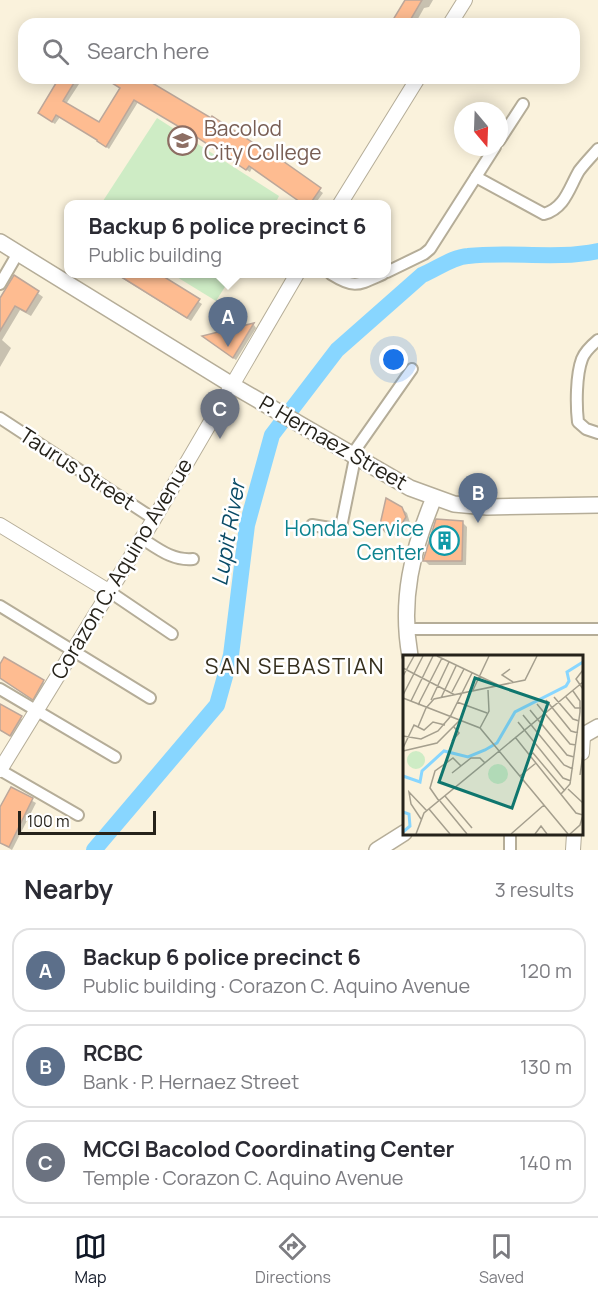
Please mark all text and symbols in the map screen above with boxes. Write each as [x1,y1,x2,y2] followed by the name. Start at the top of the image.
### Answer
[18,18,580,84] search box
[39,35,72,68] icon: search
[87,36,209,66] text: Search here
[454,102,508,156] north arrow
[204,114,322,166] place label: Bacolod City College
[167,125,199,157] school or university icon: Bacolod City College
[64,200,391,278] popup
[89,211,367,241] text: Backup 6 police precinct 6
[89,241,222,268] text: Public building
[208,298,248,347] pin: A
[379,345,408,374] your location
[254,388,413,496] street label: P. Hernaez Street
[200,390,240,439] pin: C
[15,420,141,516] street label: Taurus Street
[44,453,198,684] street label: Corazon C. Aquino Avenue
[458,474,498,523] pin: B
[204,475,253,588] water label: Lupit River
[285,514,424,566] place label: Honda Service Center
[429,525,461,557] building icon: Honda Service Center
[205,651,385,681] district label: SAN SEBASTIAN
[403,655,583,835] inset map
[18,808,156,836] scale bar
[27,810,70,832] text: 100 m
[24,871,113,907] text: Nearby
[495,876,574,903] text: 3 results
[83,942,361,972] text: Backup 6 police precinct 6
[39,957,52,984] text: A
[520,957,572,984] text: 120 m
[83,972,470,999] text: Public building · Corazon C. Aquino Avenue
[83,1038,143,1068] text: RCBC
[39,1053,52,1080] text: B
[520,1053,572,1080] text: 130 m
[83,1068,299,1095] text: Bank · P. Hernaez Street
[83,1134,454,1164] text: MCGI Bacolod Coordinating Center
[38,1149,53,1176] text: C
[519,1149,572,1176] text: 140 m
[83,1164,404,1191] text: Temple · Corazon C. Aquino Avenue
[74,1230,107,1288] tab: Map
[255,1230,331,1288] tab: Directions
[479,1230,524,1288] tab: Saved

